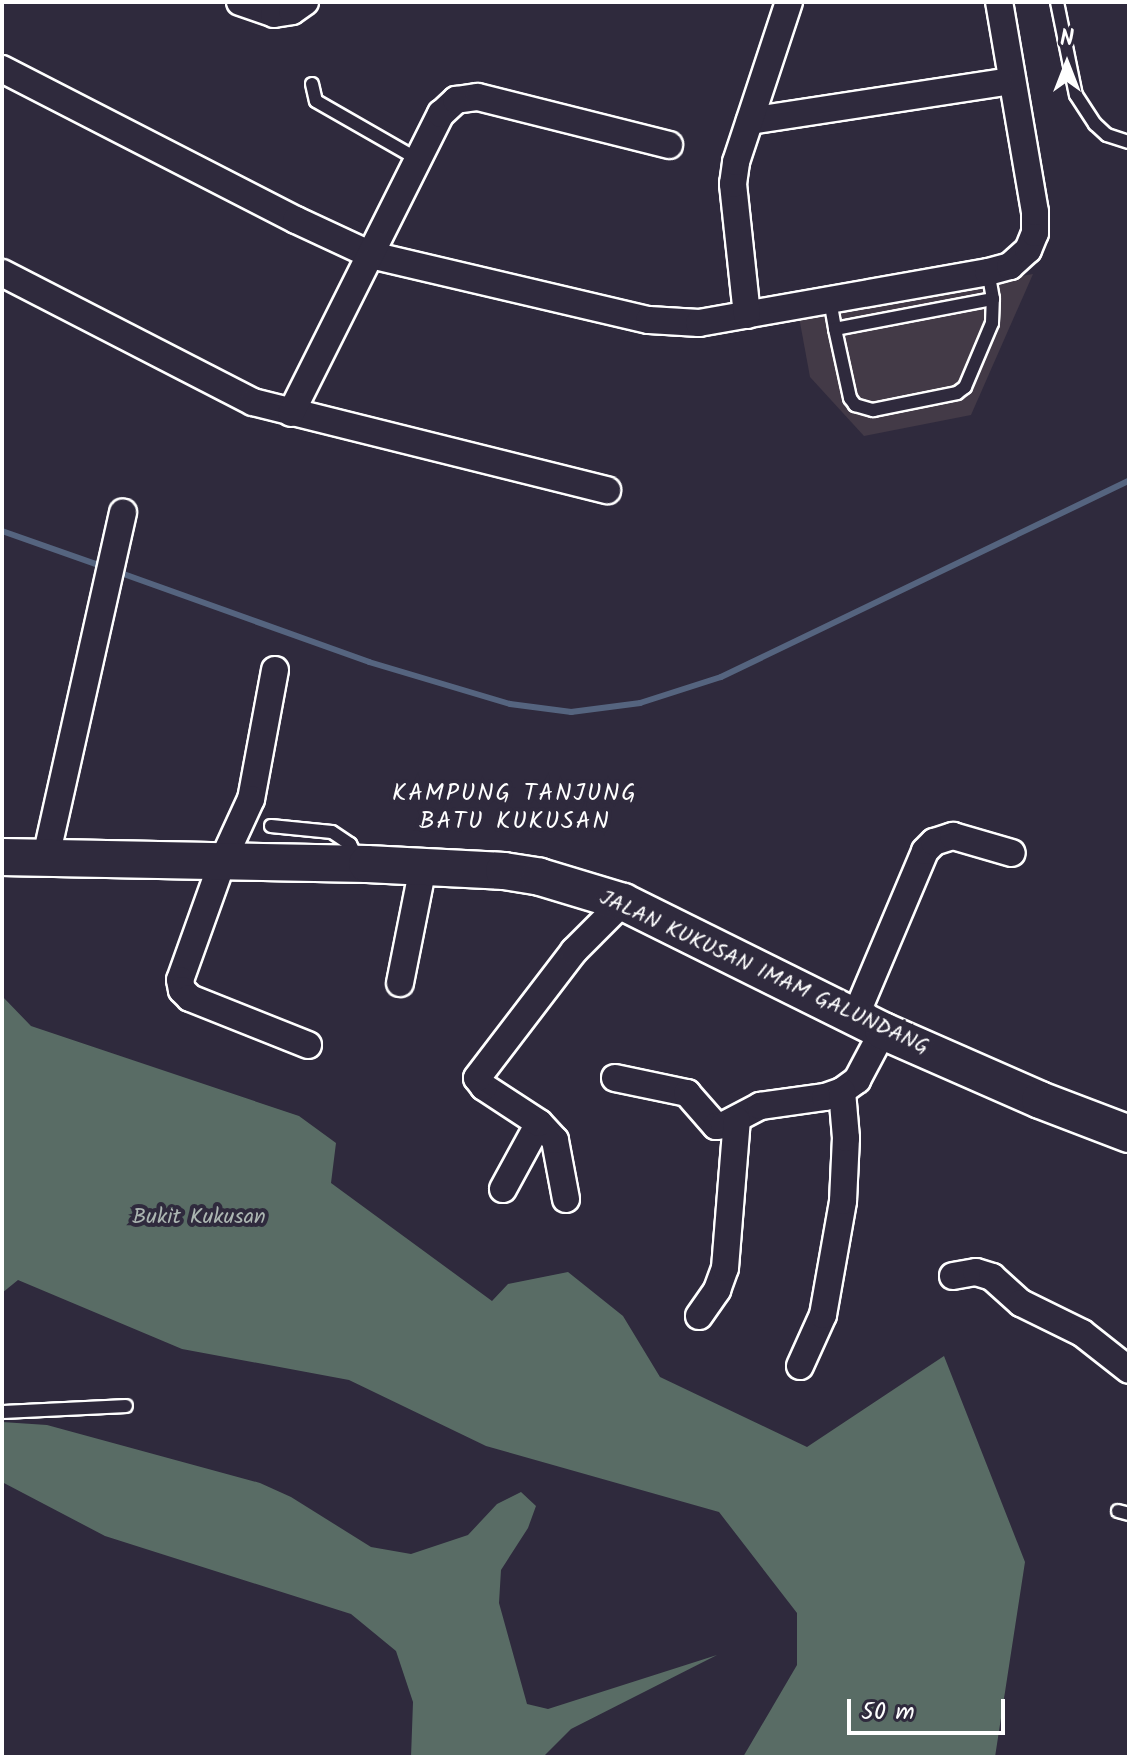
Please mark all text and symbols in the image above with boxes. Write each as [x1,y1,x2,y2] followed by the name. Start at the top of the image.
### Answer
[1060,22,1074,57] text: N
[1027,24,1107,104] north arrow
[392,780,638,836] district label: KAMPUNG TANJUNG BATU KUKUSAN
[595,885,933,1061] street label: JALAN KUKUSAN IMAM GALUNDANG
[132,1205,266,1231] park label: Bukit Kukusan
[851,1683,1009,1733] scale bar
[861,1693,915,1732] text: 50 m

